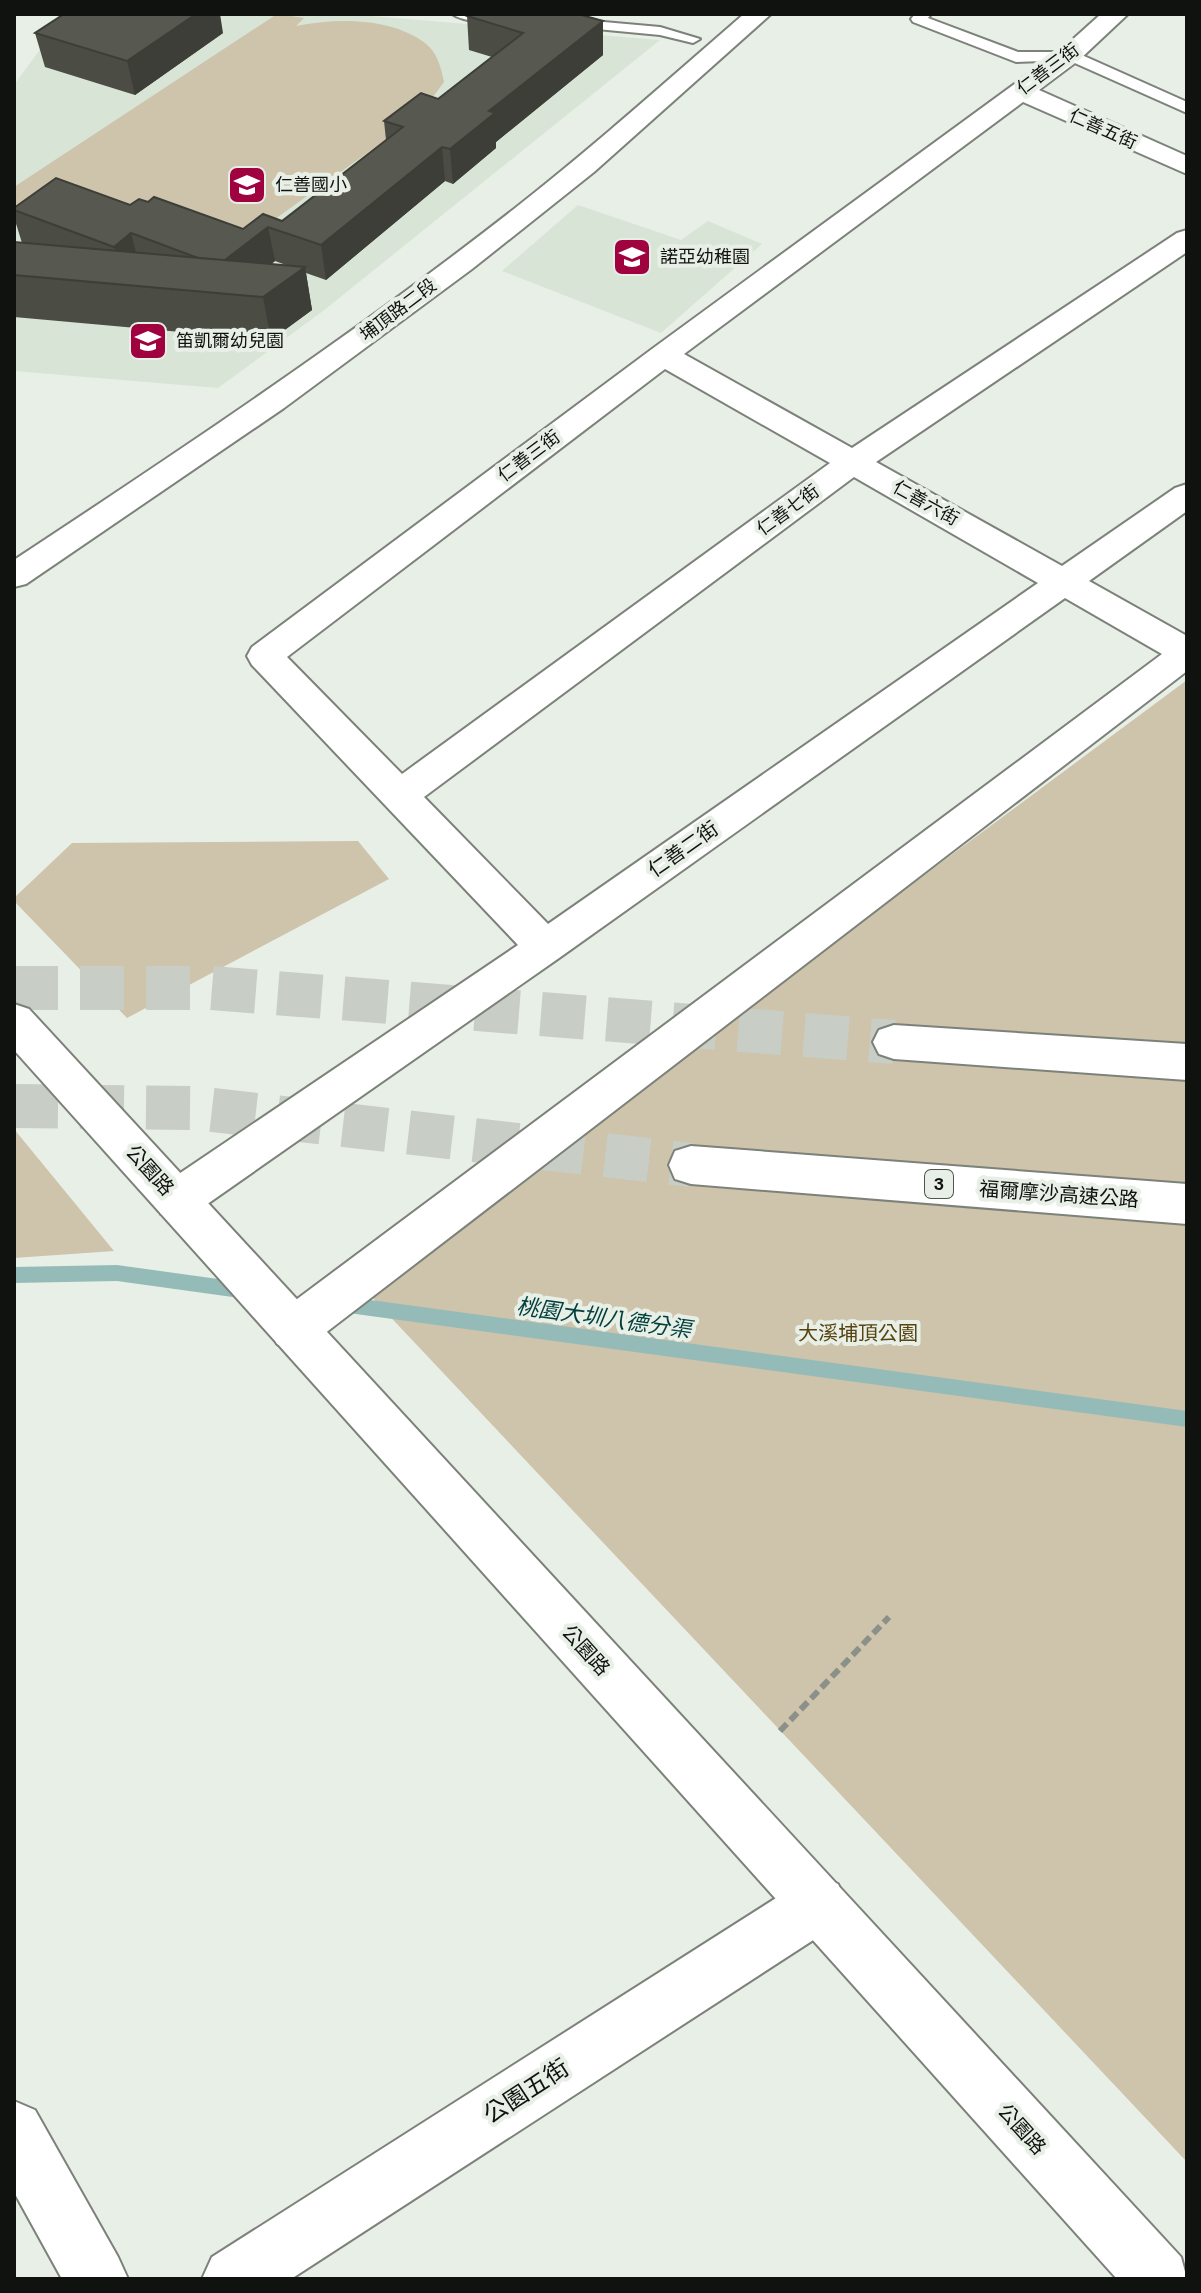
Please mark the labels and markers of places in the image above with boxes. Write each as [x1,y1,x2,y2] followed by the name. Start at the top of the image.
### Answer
[226,164,268,206] school or university icon: 仁善國小
[275,173,347,197] place label: 仁善國小
[611,236,653,278] school or university icon: 諾亞幼稚園
[660,245,750,269] place label: 諾亞幼稚園
[127,320,169,362] school or university icon: 笛凱爾幼兒園
[176,329,284,353] place label: 笛凱爾幼兒園

